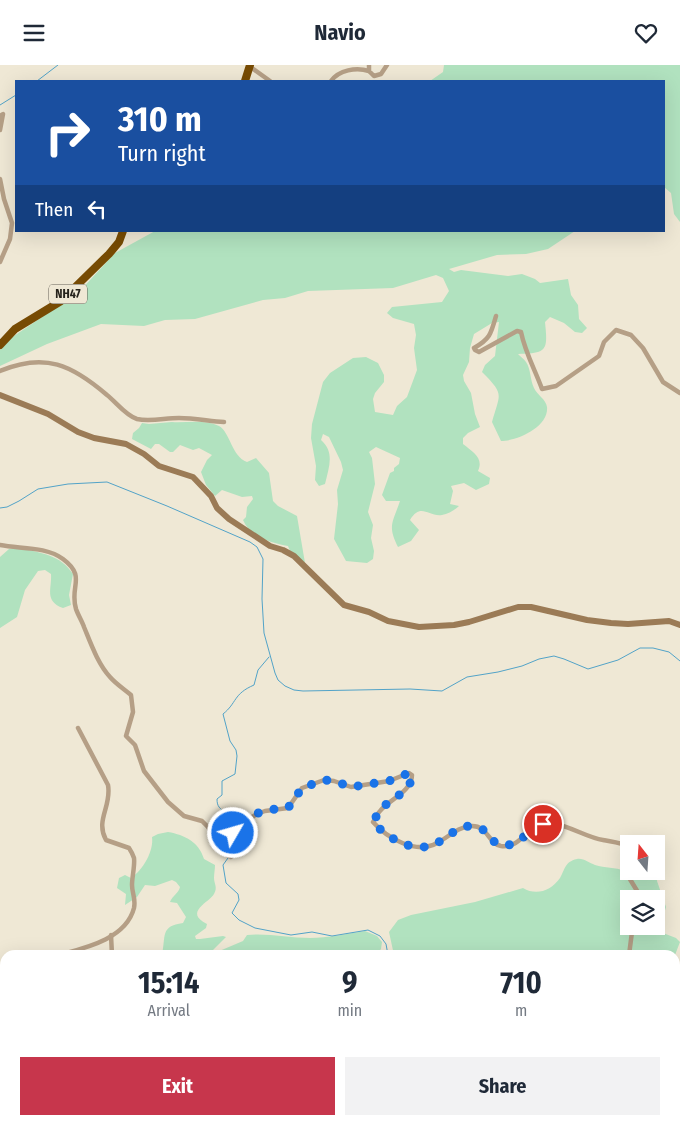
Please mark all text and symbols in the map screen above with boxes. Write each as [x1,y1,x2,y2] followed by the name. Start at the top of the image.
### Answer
[20,19,48,47] icon: menu
[314,19,366,46] text: Navio
[632,19,660,47] icon: heart
[118,98,202,140] text: 310 m
[35,100,100,165] icon: right
[118,140,206,167] text: Turn right
[83,195,111,223] icon: left
[35,198,73,221] text: Then
[49,285,87,303] road number: NH47
[522,803,564,845] pin
[206,806,258,858] position arrow
[529,810,557,838] icon: arrive
[620,835,665,880] north arrow
[620,835,665,935] map controls
[620,890,665,935] button: layers
[138,965,199,1001] text: 15:14
[342,965,358,1001] text: 9
[500,965,542,1001] text: 710
[148,1001,190,1020] text: Arrival
[337,1001,362,1020] text: min
[515,1001,527,1020] text: m
[20,1057,335,1115] button: Exit
[345,1057,660,1115] button: Share

